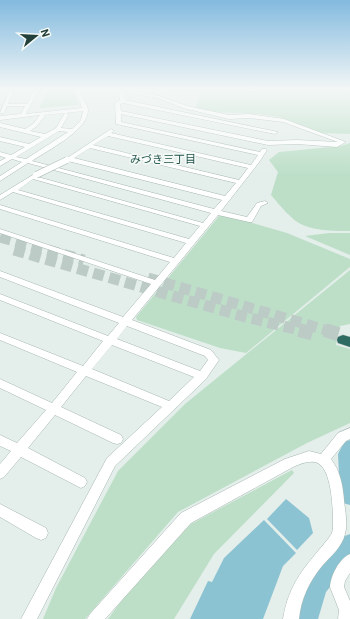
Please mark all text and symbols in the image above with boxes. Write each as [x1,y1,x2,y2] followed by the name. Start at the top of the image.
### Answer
[16,16,56,56] north arrow
[39,27,53,38] text: N
[130,152,196,165] district label: みづき三丁目

